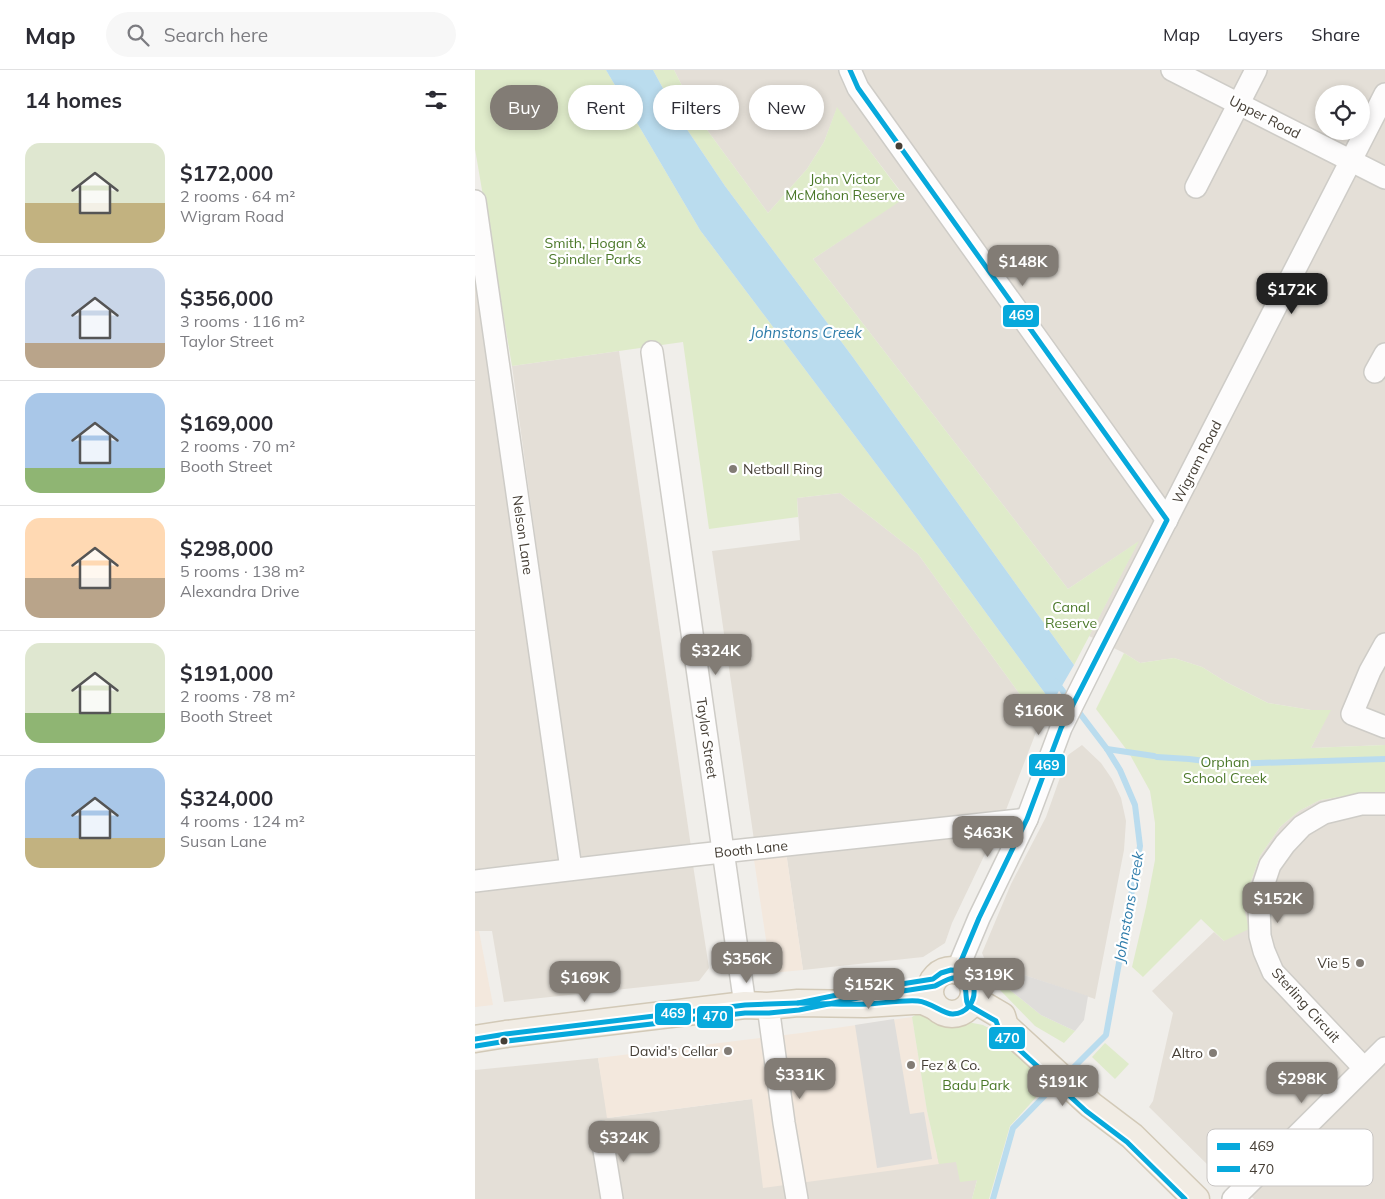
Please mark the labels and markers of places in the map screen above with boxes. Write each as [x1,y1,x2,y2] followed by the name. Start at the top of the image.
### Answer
[894,141,904,151] unlabelled marker
[988,244,1058,287] pin: $148K
[1257,272,1327,315] pin: $172K
[743,460,823,478] place label: Netball Ring
[727,463,739,475] marker: Netball Ring
[681,634,751,676] pin: $324K
[1004,694,1074,736] pin: $160K
[953,816,1023,858] pin: $463K
[1243,882,1313,924] pin: $152K
[712,942,782,984] pin: $356K
[1317,954,1350,972] place label: Vie 5
[1354,957,1366,969] marker: Vie 5
[954,958,1024,1000] pin: $319K
[550,960,620,1003] pin: $169K
[834,968,904,1010] pin: $152K
[499,1036,509,1046] unlabelled marker
[630,1042,719,1060] place label: David's Cellar
[1171,1044,1203,1062] place label: Altro
[722,1045,734,1057] marker: David's Cellar
[1207,1047,1219,1059] marker: Altro
[921,1056,980,1074] place label: Fez & Co.
[765,1058,835,1100] pin: $331K
[905,1059,917,1071] marker: Fez & Co.
[1267,1062,1337,1104] pin: $298K
[1028,1064,1098,1107] pin: $191K
[589,1120,659,1163] pin: $324K

